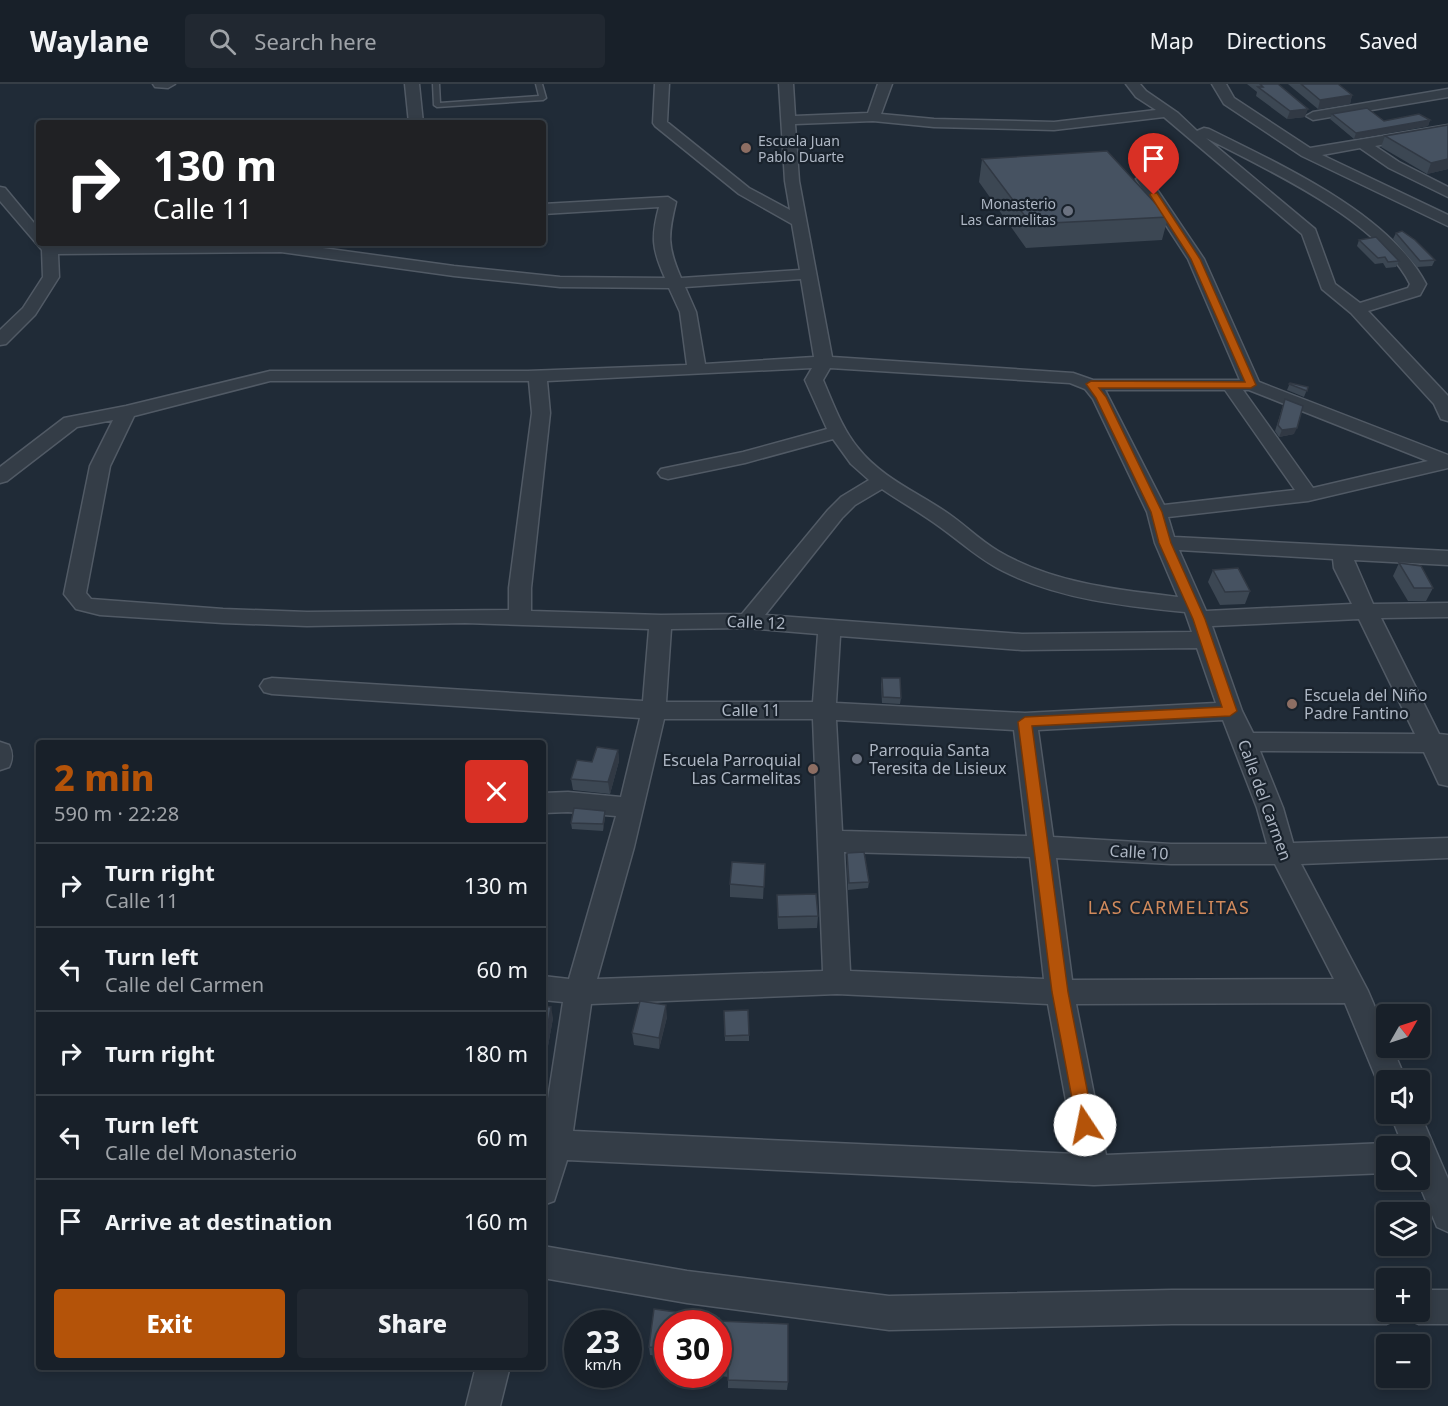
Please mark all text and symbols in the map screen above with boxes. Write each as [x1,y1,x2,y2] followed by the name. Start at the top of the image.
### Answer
[185,14,605,68] search box
[30,22,149,60] text: Waylane
[206,25,239,58] icon: search
[254,26,377,56] text: Search here
[1150,27,1194,55] text: Map
[1227,27,1326,55] text: Directions
[1359,27,1418,55] text: Saved
[758,131,844,166] place label: Escuela Juan Pablo Duarte
[1128,133,1179,195] pin
[153,136,277,193] text: 130 m
[739,141,753,155] marker: Escuela Juan Pablo Duarte
[1137,142,1170,175] icon: arrive
[54,144,132,222] icon: right
[153,190,252,227] text: Calle 11
[960,194,1056,229] place label: Monasterio Las Carmelitas
[1061,204,1075,218] marker: Monasterio Las Carmelitas
[726,610,786,634] street label: Calle 12
[1304,684,1427,724] place label: Escuela del Niño Padre Fantino
[1285,697,1299,711] marker: Escuela del Niño Padre Fantino
[722,699,780,721] street label: Calle 11
[1233,736,1297,864] street label: Calle del Carmen
[869,739,1007,779] place label: Parroquia Santa Teresita de Lisieux
[662,749,801,789] place label: Escuela Parroquial Las Carmelitas
[850,752,864,766] marker: Parroquia Santa Teresita de Lisieux
[54,753,155,802] text: 2 min
[465,760,528,823] button: close
[806,762,820,776] marker: Escuela Parroquial Las Carmelitas
[54,800,179,827] text: 590 m · 22:28
[1109,839,1169,865] street label: Calle 10
[105,857,215,887] text: Turn right
[54,869,87,902] icon: right
[464,870,528,900] text: 130 m
[105,887,179,914] text: Calle 11
[1088,895,1250,919] district label: LAS CARMELITAS
[105,941,199,971] text: Turn left
[54,953,87,986] icon: left
[477,954,528,984] text: 60 m
[105,971,264,998] text: Calle del Carmen
[1376,1004,1430,1058] north arrow
[1376,1004,1430,1388] map controls
[54,1037,87,1070] icon: right
[105,1038,215,1068] text: Turn right
[464,1038,528,1068] text: 180 m
[1376,1070,1430,1124] button: sound
[1053,1093,1117,1157] position arrow
[105,1109,199,1139] text: Turn left
[54,1121,87,1154] icon: left
[477,1122,528,1152] text: 60 m
[1376,1136,1430,1190] button: search
[105,1139,297,1166] text: Calle del Monasterio
[1376,1202,1430,1256] button: layers
[54,1205,87,1238] icon: arrive
[105,1206,332,1236] text: Arrive at destination
[464,1206,528,1236] text: 160 m
[1376,1268,1430,1322] button: +
[54,1289,285,1358] button: Exit
[297,1289,528,1358] button: Share
[654,1310,732,1388] speed limit sign: 30
[586,1321,620,1362] text: 23
[1376,1334,1430,1388] button: −
[585,1354,621,1374] text: km/h

